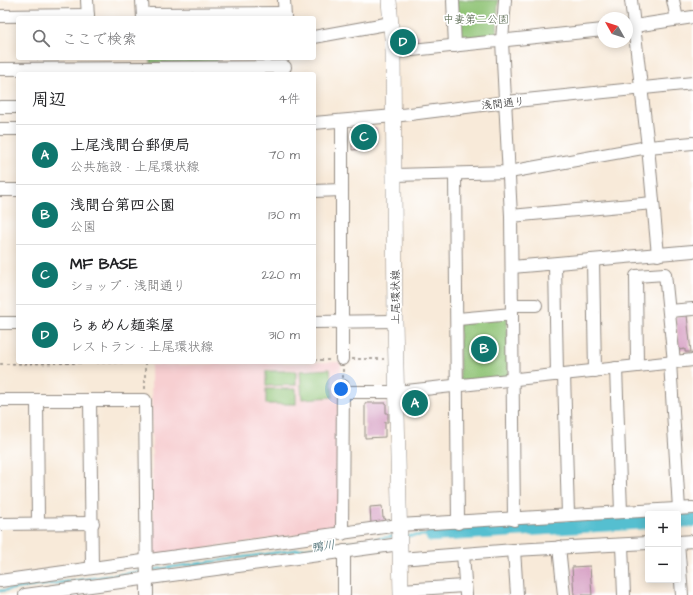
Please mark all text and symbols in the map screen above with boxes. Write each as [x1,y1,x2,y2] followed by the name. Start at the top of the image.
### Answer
[443,12,509,27] park label: 中妻第二公園
[597,12,633,48] north arrow
[16,16,316,60] search box
[30,27,52,49] icon: search
[390,27,416,57] pin: D
[62,29,137,50] text: ここで検索
[32,88,66,112] text: 周辺
[278,90,300,108] text: 4件
[480,94,526,113] street label: 浅間通り
[351,122,377,152] pin: C
[70,135,190,156] text: 上尾浅間台郵便局
[41,146,49,164] text: A
[268,146,300,164] text: 70 m
[70,158,199,176] text: 公共施設 · 上尾環状線
[70,195,175,216] text: 浅間台第四公園
[40,206,50,224] text: B
[268,206,300,224] text: 130 m
[70,218,96,236] text: 公園
[70,254,138,275] text: MF BASE
[40,266,50,284] text: C
[262,266,300,284] text: 220 m
[388,270,403,325] street label: 上尾環状線
[70,277,186,295] text: ショップ · 浅間通り
[70,315,175,336] text: らぁめん麺楽屋
[41,326,49,344] text: D
[268,326,300,344] text: 310 m
[471,334,497,364] pin: B
[70,338,213,356] text: レストラン · 上尾環状線
[331,379,351,399] your location
[402,388,428,418] pin: A
[645,511,681,583] map controls
[645,511,681,547] button: +
[310,536,336,557] water label: 鴨川
[645,547,681,583] button: −

